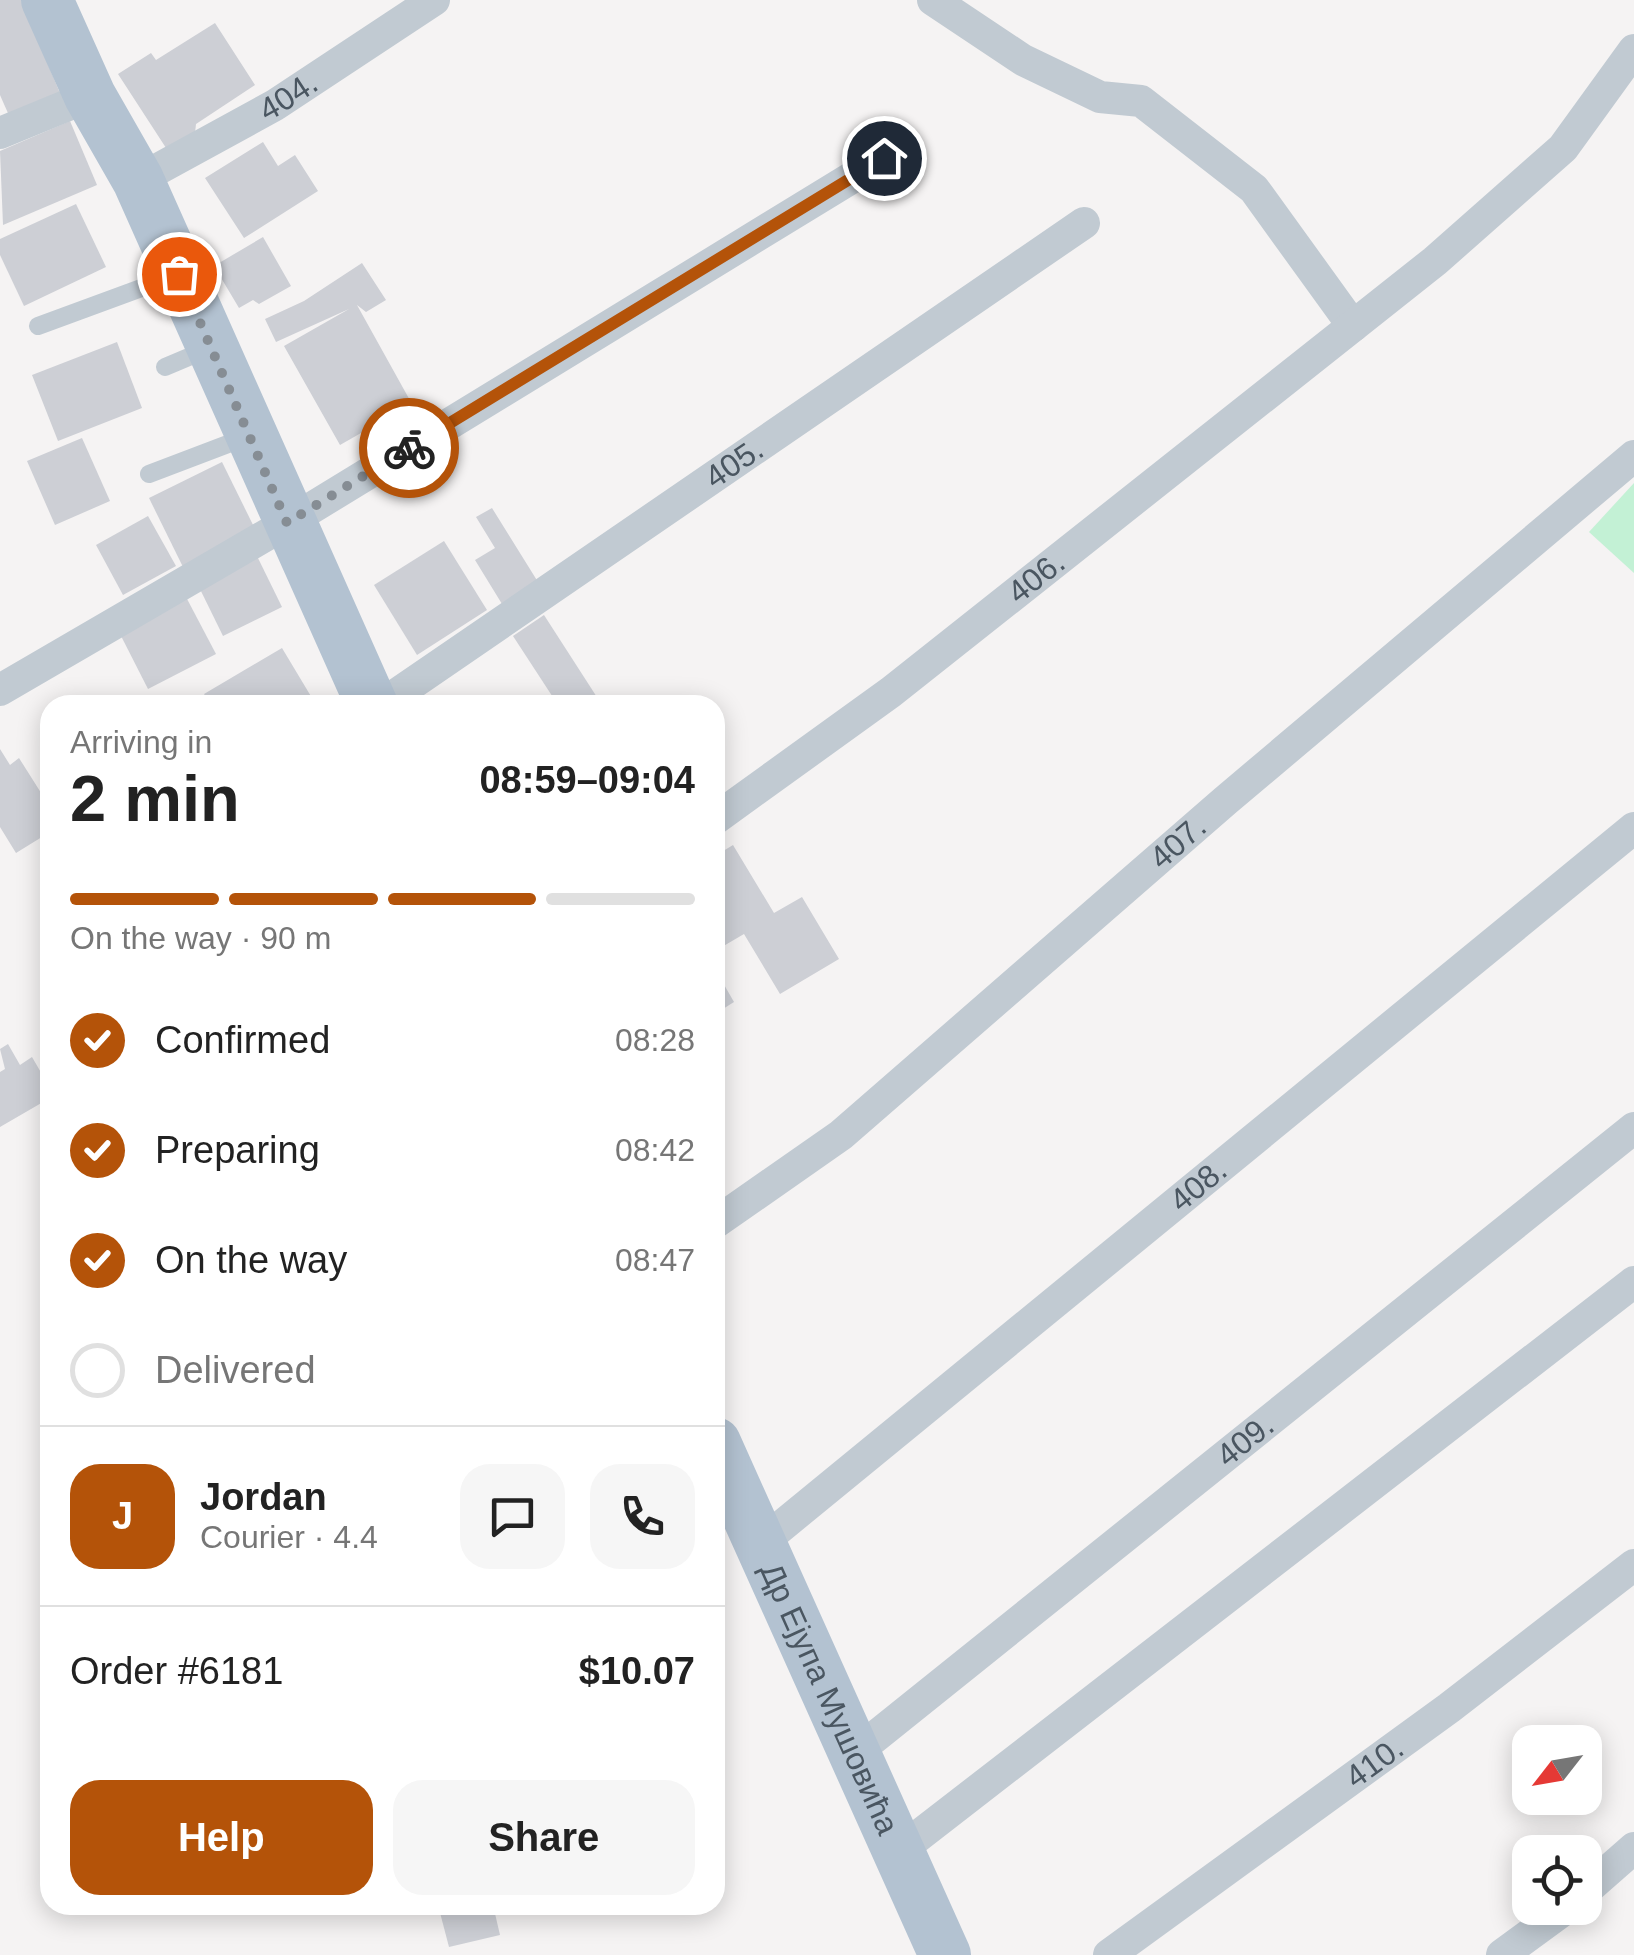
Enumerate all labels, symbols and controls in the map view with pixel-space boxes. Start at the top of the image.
street label: 404. [253,64,324,128]
pin [842,116,927,201]
icon: home [857,131,912,186]
pin [137,232,222,317]
icon: bag [152,247,207,302]
courier [359,398,459,498]
icon: bike [382,421,437,476]
street label: 405. [698,431,770,495]
street label: 406. [1000,544,1072,611]
text: Arriving in [70,724,212,760]
text: 08:59–09:04 [479,759,695,801]
text: 2 min [70,762,240,835]
street label: 407. [1142,808,1213,876]
text: On the way · 90 m [70,920,331,956]
icon: check [70,1013,125,1068]
text: Confirmed [155,1019,330,1061]
text: 08:28 [615,1022,695,1058]
icon: check [70,1123,125,1178]
text: Preparing [155,1129,320,1171]
text: 08:42 [615,1132,695,1168]
street label: 408. [1163,1151,1234,1219]
icon: check [70,1233,125,1288]
text: On the way [155,1239,347,1281]
text: 08:47 [615,1242,695,1278]
text: Delivered [155,1349,316,1391]
street label: 409. [1209,1407,1281,1474]
button: chat [460,1464,565,1569]
button: phone [590,1464,695,1569]
text: Jordan [200,1476,327,1518]
text: J [112,1495,133,1537]
text: Courier · 4.4 [200,1519,378,1555]
street label: Др Ејупа Мушовића [753,1557,906,1840]
text: Order #6181 [70,1650,283,1692]
text: $10.07 [579,1650,695,1692]
north arrow [1512,1725,1602,1815]
map controls [1512,1725,1602,1925]
street label: 410. [1339,1729,1410,1795]
button: Help [70,1780,373,1895]
button: Share [393,1780,695,1895]
button: locate [1512,1835,1602,1925]

